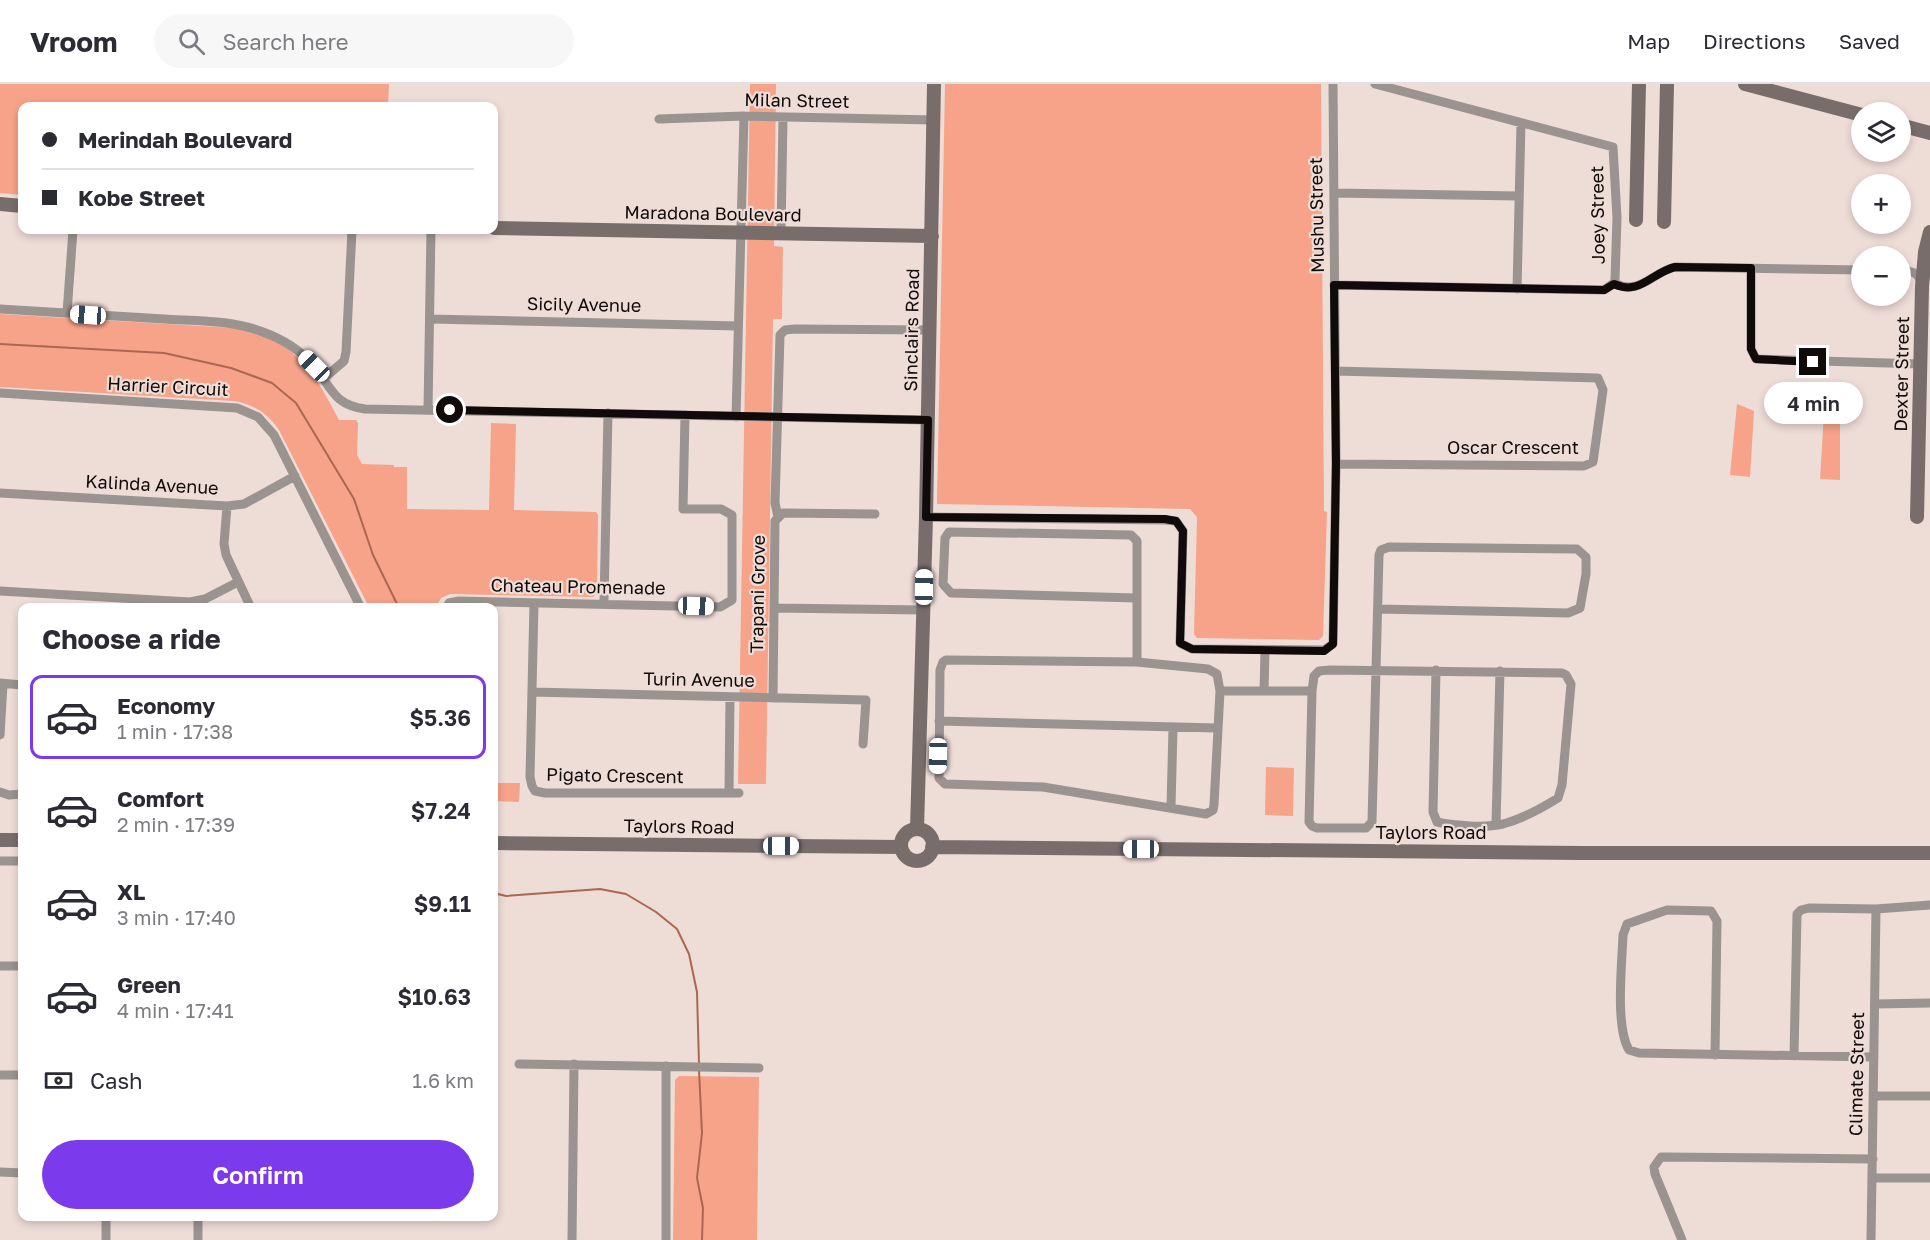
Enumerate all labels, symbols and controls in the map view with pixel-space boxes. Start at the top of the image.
search box [154,14,574,68]
text: Vroom [30,25,118,58]
icon: search [175,25,208,58]
text: Search here [223,28,349,55]
text: Map [1627,28,1670,54]
text: Directions [1703,28,1806,54]
text: Saved [1839,28,1900,54]
street label: Milan Street [744,88,850,112]
map controls [1851,102,1911,306]
button: layers [1851,102,1911,162]
text: Merindah Boulevard [78,126,292,153]
street label: Mushu Street [1304,157,1328,273]
street label: Joey Street [1585,165,1609,265]
button: + [1851,174,1911,234]
text: Kobe Street [78,184,205,211]
street label: Maradona Boulevard [624,200,802,226]
button: − [1851,246,1911,306]
street label: Sinclairs Road [899,268,923,392]
street label: Sicily Avenue [527,292,641,316]
car [69,305,107,325]
street label: Dexter Street [1889,316,1913,432]
car [295,347,333,385]
route end [1799,348,1826,375]
street label: Harrier Circuit [107,372,229,400]
callout: 4 min [1764,383,1862,425]
text: 4 min [1787,391,1840,415]
route start [436,396,463,423]
street label: Oscar Crescent [1447,436,1579,458]
street label: Kalinda Avenue [85,470,219,498]
street label: Trapani Grove [745,535,769,653]
car [915,569,933,605]
street label: Chateau Promenade [490,573,666,599]
car [678,596,714,616]
text: Choose a ride [42,623,221,655]
street label: Turin Avenue [643,667,755,691]
icon: car [45,690,99,744]
text: Economy [117,692,215,719]
text: $5.36 [409,704,471,731]
text: 1 min · 17:38 [117,719,233,743]
car [929,738,947,774]
street label: Pigato Crescent [546,763,684,787]
icon: car [45,783,99,837]
text: Comfort [117,785,204,812]
text: $7.24 [411,797,471,824]
text: 2 min · 17:39 [117,812,235,836]
street label: Taylors Road [623,814,735,838]
street label: Taylors Road [1376,821,1486,843]
car [763,837,799,855]
car [1123,840,1159,858]
icon: car [45,876,99,930]
text: XL [117,878,145,905]
text: $9.11 [414,890,471,917]
text: 3 min · 17:40 [117,905,236,929]
icon: car [45,969,99,1023]
text: Green [117,971,181,998]
text: $10.63 [398,983,471,1010]
text: 4 min · 17:41 [117,998,234,1022]
street label: Climate Street [1844,1012,1868,1136]
icon: cash [42,1064,75,1097]
text: Cash [90,1067,143,1094]
text: 1.6 km [412,1068,474,1092]
button: Confirm [42,1140,474,1209]

